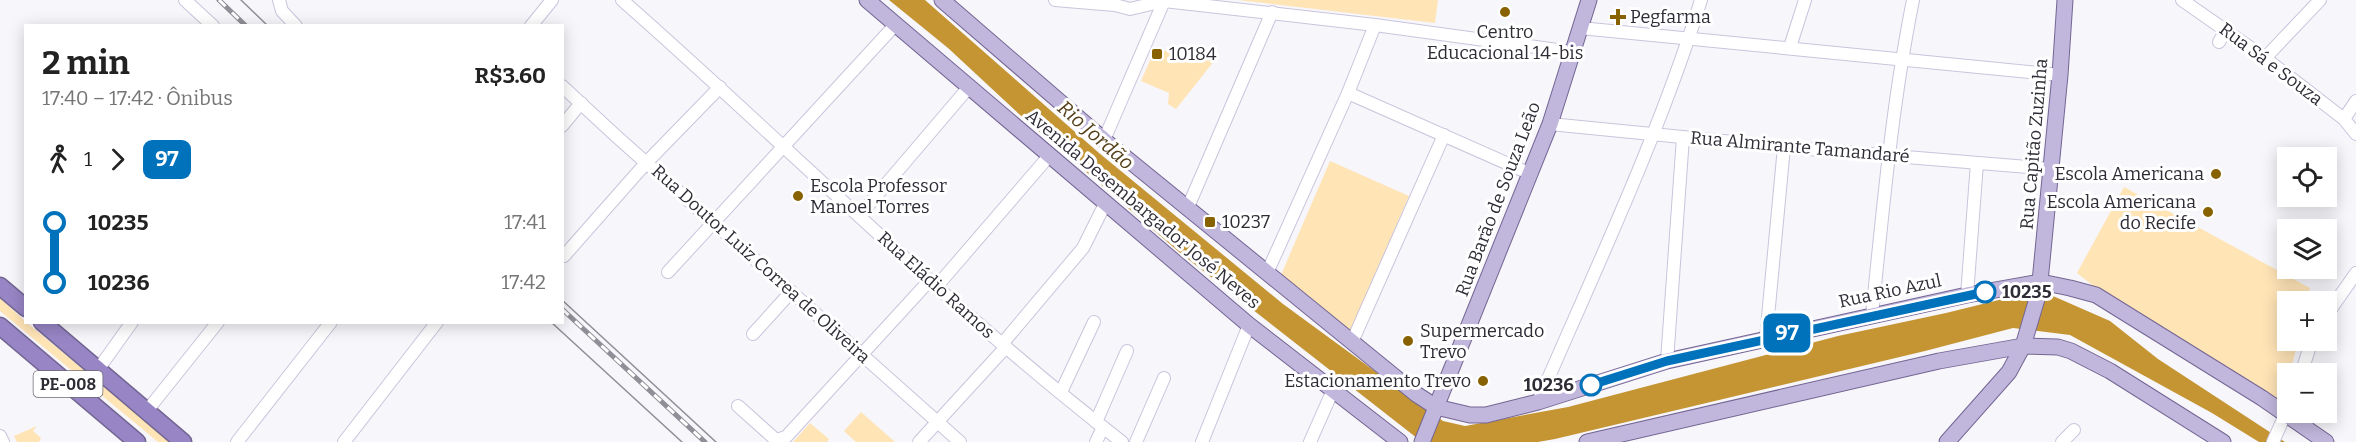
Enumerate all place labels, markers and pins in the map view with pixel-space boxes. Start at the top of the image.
marker: Centro Educacional 14-bis [1498,5,1512,19]
place label: Pegfarma [1630,6,1711,28]
marker: Pegfarma [1611,10,1625,24]
place label: Centro Educacional 14-bis [1427,21,1583,64]
place label: 10184 [1169,43,1217,65]
marker: 10184 [1150,47,1164,61]
place label: Escola Americana [2054,163,2204,185]
marker: Escola Americana [2209,167,2223,181]
place label: Escola Professor Manoel Torres [810,175,947,218]
marker: Escola Professor Manoel Torres [791,189,805,203]
place label: Escola Americana do Recife [2046,191,2196,234]
marker: Escola Americana do Recife [2201,205,2215,219]
place label: 10237 [1222,211,1270,233]
marker: 10237 [1203,215,1217,229]
marker: 10235 [1974,281,1996,303]
place label: 10235 [2002,281,2052,303]
place label: Supermercado Trevo [1420,320,1544,363]
marker: Supermercado Trevo [1401,334,1415,348]
place label: Estacionamento Trevo [1284,370,1471,392]
marker: Estacionamento Trevo [1476,374,1490,388]
place label: 10236 [1524,374,1574,396]
marker: 10236 [1580,374,1602,396]

